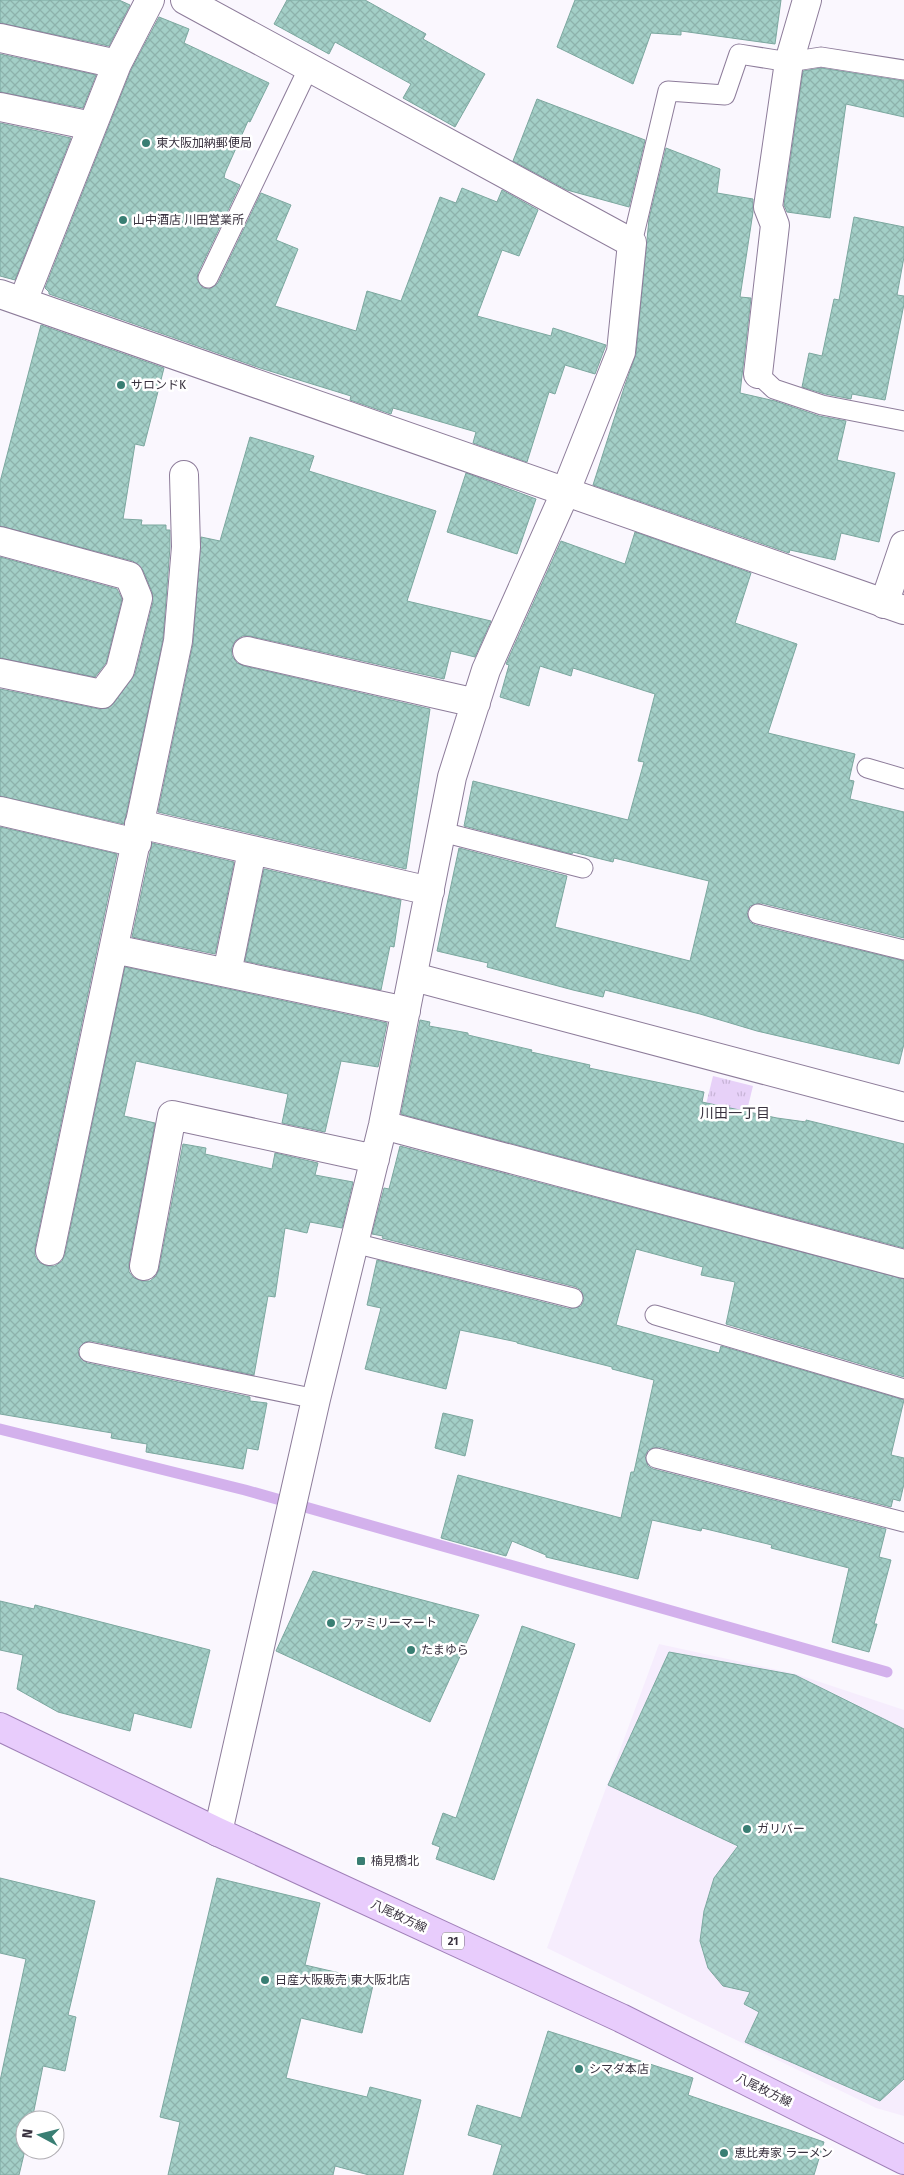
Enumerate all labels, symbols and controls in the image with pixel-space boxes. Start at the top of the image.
place label: 東大阪加納郵便局 [156,136,252,150]
marker: 東大阪加納郵便局 [140,137,152,149]
place label: 山中酒店 川田営業所 [133,213,244,227]
marker: 山中酒店 川田営業所 [117,214,129,226]
place label: サロンドK [131,378,187,392]
marker: サロンドK [115,379,127,391]
district label: 川田一丁目 [700,1105,770,1122]
place label: ファミリーマート [341,1616,437,1630]
marker: ファミリーマート [325,1617,337,1629]
place label: たまゆら [421,1643,469,1657]
marker: たまゆら [405,1644,417,1656]
place label: ガリバー [757,1822,805,1836]
marker: ガリバー [741,1823,753,1835]
place label: 楠見橋北 [371,1854,419,1868]
marker: 楠見橋北 [355,1855,367,1867]
street label: 八尾枚方線 [369,1897,429,1935]
road number: 21 [442,1932,464,1950]
place label: 日産大阪販売 東大阪北店 [275,1973,410,1987]
marker: 日産大阪販売 東大阪北店 [259,1974,271,1986]
place label: シマダ本店 [589,2062,649,2076]
marker: シマダ本店 [573,2063,585,2075]
street label: 八尾枚方線 [734,2071,794,2109]
north arrow [15,2110,65,2160]
text: N [19,2128,37,2139]
place label: 恵比寿家 ラーメン [734,2146,833,2160]
marker: 恵比寿家 ラーメン [718,2147,730,2159]

